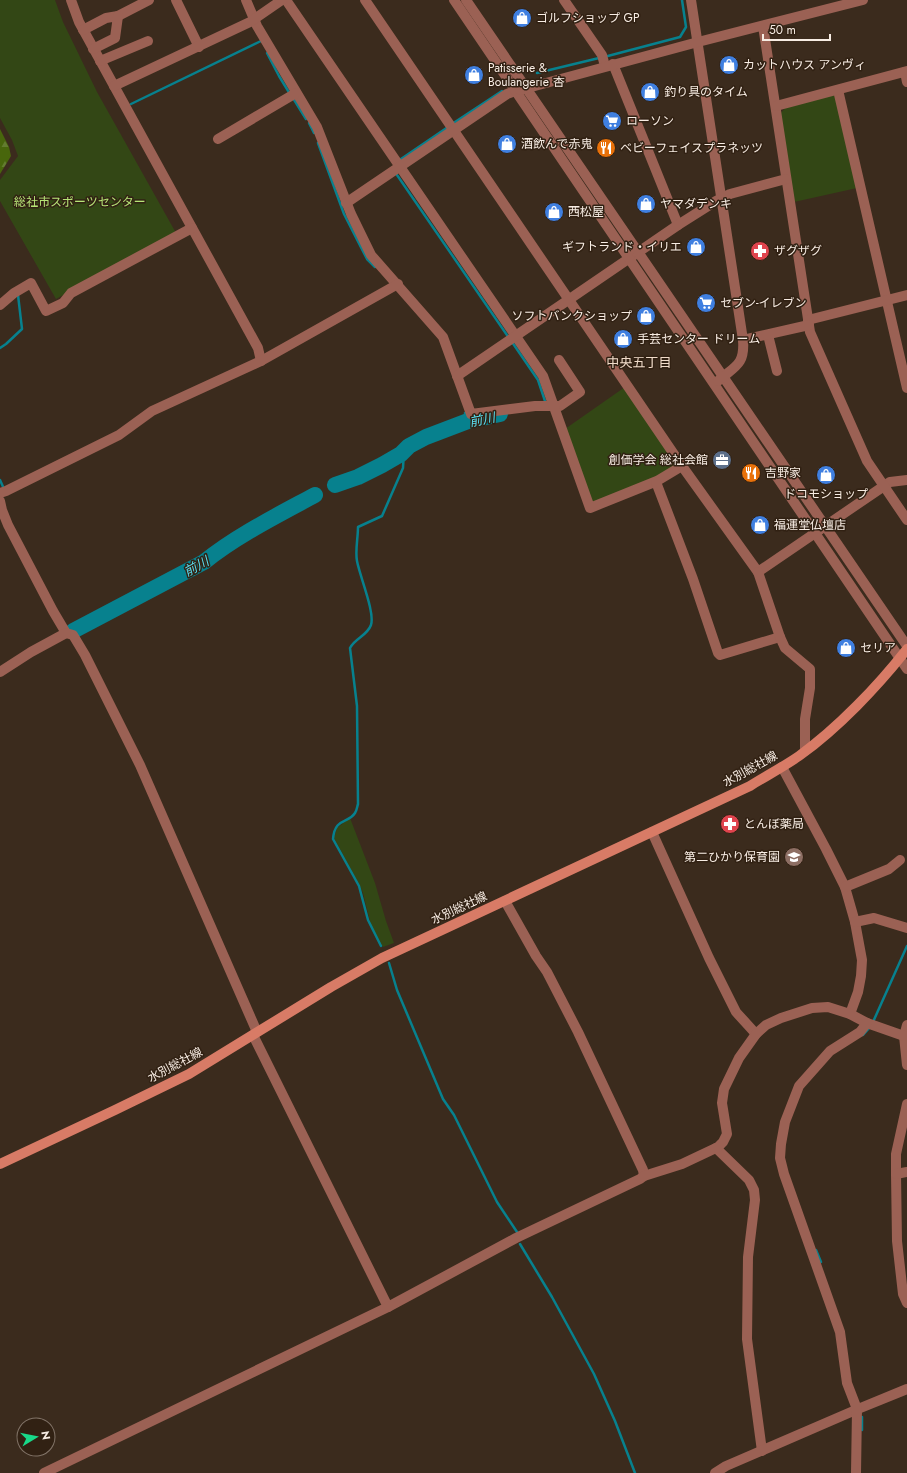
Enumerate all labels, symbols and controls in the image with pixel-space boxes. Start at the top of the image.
shop icon: ゴルフショップ GP [511,7,533,29]
place label: ゴルフショップ GP [536,9,640,27]
scale bar [763,16,830,42]
text: 50 m [769,21,796,39]
shop icon: カットハウス アンヴィ [718,54,740,76]
place label: カットハウス アンヴィ [743,56,866,74]
place label: Patisserie & Boulangerie 杏 [488,59,564,91]
shop icon: Patisserie & Boulangerie 杏 [463,64,485,86]
shop icon: 釣り具のタイム [639,81,661,103]
place label: 釣り具のタイム [664,83,748,101]
supermarket icon: ローソン [601,110,623,132]
place label: ローソン [626,112,674,130]
shop icon: 酒飲んで赤鬼 [496,133,518,155]
place label: 酒飲んで赤鬼 [521,135,592,153]
restaurant icon: ベビーフェイスプラネッツ [595,137,617,159]
place label: ベビーフェイスプラネッツ [620,139,763,157]
park label: 総社市スポーツセンター [14,193,146,211]
shop icon: ヤマダデンキ [635,193,657,215]
place label: ヤマダデンキ [660,195,732,213]
shop icon: 西松屋 [543,201,565,223]
place label: 西松屋 [568,203,604,221]
shop icon: ギフトランド・イリエ [685,236,707,258]
place label: ギフトランド・イリエ [562,238,682,256]
pharmacy icon: ザグザグ [749,240,771,262]
place label: ザグザグ [774,242,822,260]
supermarket icon: セブン-イレブン [695,292,717,314]
place label: セブン-イレブン [720,294,807,312]
shop icon: ソフトバンクショップ [635,305,657,327]
place label: ソフトバンクショップ [511,307,632,325]
shop icon: 手芸センター ドリーム [612,328,634,350]
place label: 手芸センター ドリーム [637,330,760,348]
district label: 中央五丁目 [606,353,672,372]
water label: 前川 [468,407,499,431]
office icon: 創価学会 総社会館 [711,449,733,471]
place label: 創価学会 総社会館 [608,451,708,469]
restaurant icon: 吉野家 [740,462,762,484]
place label: 吉野家 [765,464,801,482]
shop icon: ドコモショップ [815,464,837,486]
place label: ドコモショップ [784,485,868,503]
shop icon: 福運堂仏壇店 [749,514,771,536]
place label: 福運堂仏壇店 [774,516,846,534]
water label: 前川 [180,551,214,581]
shop icon: セリア [835,637,857,659]
place label: セリア [860,639,896,657]
street label: 水別総社線 [719,747,781,791]
pharmacy icon: とんぼ薬局 [719,813,741,835]
place label: とんぼ薬局 [744,815,804,833]
school or university icon: 第二ひかり保育園 [783,846,805,868]
place label: 第二ひかり保育園 [684,848,780,866]
street label: 水別総社線 [428,887,490,929]
street label: 水別総社線 [144,1043,206,1087]
north arrow [16,1417,56,1457]
text: N [37,1430,54,1441]

